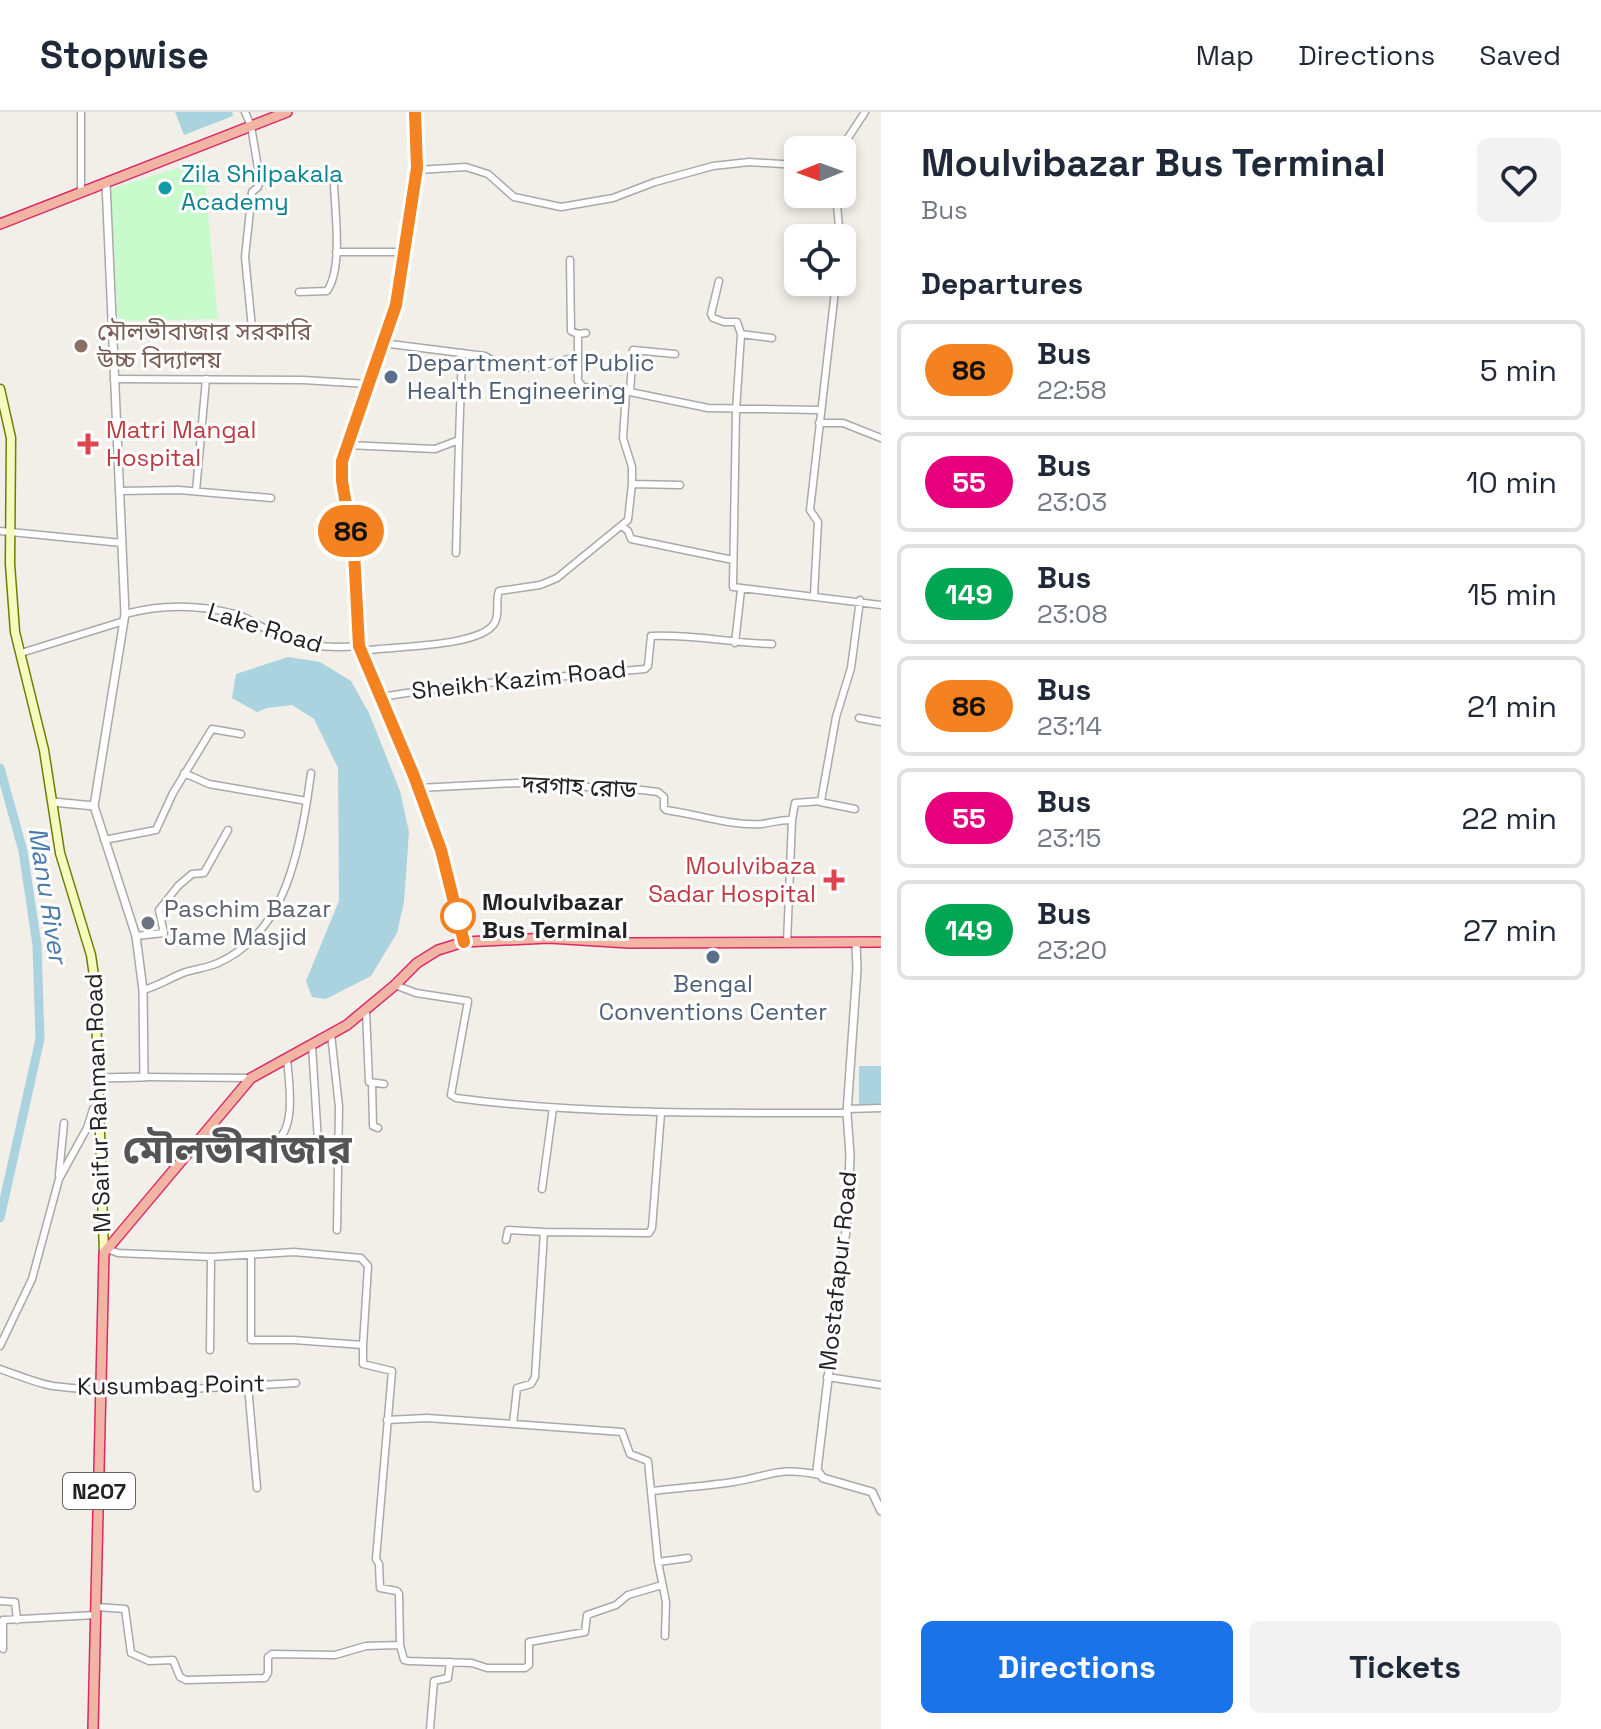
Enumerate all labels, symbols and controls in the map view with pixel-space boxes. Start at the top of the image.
text: Stopwise [40,31,209,79]
text: Map [1196,37,1254,73]
text: Directions [1298,37,1435,73]
text: Saved [1479,37,1561,73]
north arrow [784,136,856,208]
map controls [784,136,856,296]
button: heart [1477,138,1561,222]
text: Moulvibazar Bus Terminal [921,139,1386,187]
place label: Zila Shilpakala Academy [181,158,343,217]
marker: Zila Shilpakala Academy [156,179,174,197]
text: Bus [921,193,968,227]
button: locate [784,224,856,296]
text: Departures [921,264,1083,303]
place label: মৌলভীবাজার সরকারি উচ্চ বিদ্যালয় [96,316,312,375]
text: Bus [1037,334,1091,373]
marker: মৌলভীবাজার সরকারি উচ্চ বিদ্যালয় [72,337,90,355]
place label: Department of Public Health Engineering [407,347,655,406]
text: 5 min [1480,351,1557,390]
text: 86 [952,352,986,388]
marker: Department of Public Health Engineering [382,368,400,386]
text: 22:58 [1037,373,1107,407]
place label: Matri Mangal Hospital [106,414,256,473]
marker: Matri Mangal Hospital [77,433,99,455]
text: Bus [1037,446,1091,485]
text: 10 min [1466,463,1557,502]
text: 55 [952,464,986,500]
text: 23:03 [1037,485,1107,519]
line badge: 86 [315,505,387,557]
text: 86 [334,513,368,549]
text: Bus [1037,558,1091,597]
text: 15 min [1467,575,1557,614]
text: 149 [945,576,993,612]
street label: Lake Road [204,595,326,660]
text: 23:08 [1037,597,1108,631]
street label: Sheikh Kazim Road [410,653,628,706]
text: Bus [1037,670,1091,709]
text: 21 min [1467,687,1557,726]
text: 86 [952,688,986,724]
text: 23:14 [1037,709,1102,743]
street label: দরগাহ রোড [520,768,638,805]
text: Bus [1037,782,1091,821]
text: 22 min [1462,799,1557,838]
text: 55 [952,800,986,836]
text: 23:15 [1037,821,1101,855]
water label: Manu River [20,825,76,969]
place label: Moulvibaza Sadar Hospital [648,850,816,909]
marker: Moulvibaza Sadar Hospital [823,869,845,891]
place label: Moulvibazar Bus Terminal [482,886,628,945]
place label: Paschim Bazar Jame Masjid [164,893,331,952]
text: Bus [1037,894,1091,933]
marker: Moulvibazar Bus Terminal [441,899,475,933]
text: 27 min [1463,911,1557,950]
text: 149 [945,912,993,948]
marker: Paschim Bazar Jame Masjid [139,914,157,932]
text: 23:20 [1037,933,1107,967]
marker: Bengal Conventions Center [704,948,722,966]
place label: Bengal Conventions Center [599,968,827,1027]
street label: M Saifur Rahman Road [77,973,118,1233]
district label: মৌলভীবাজার [123,1124,352,1175]
street label: Mostafapur Road [812,1170,863,1372]
street label: Kusumbag Point [77,1367,265,1402]
road number: N207 [63,1473,135,1509]
button: Directions [921,1621,1233,1713]
button: Tickets [1249,1621,1561,1713]

